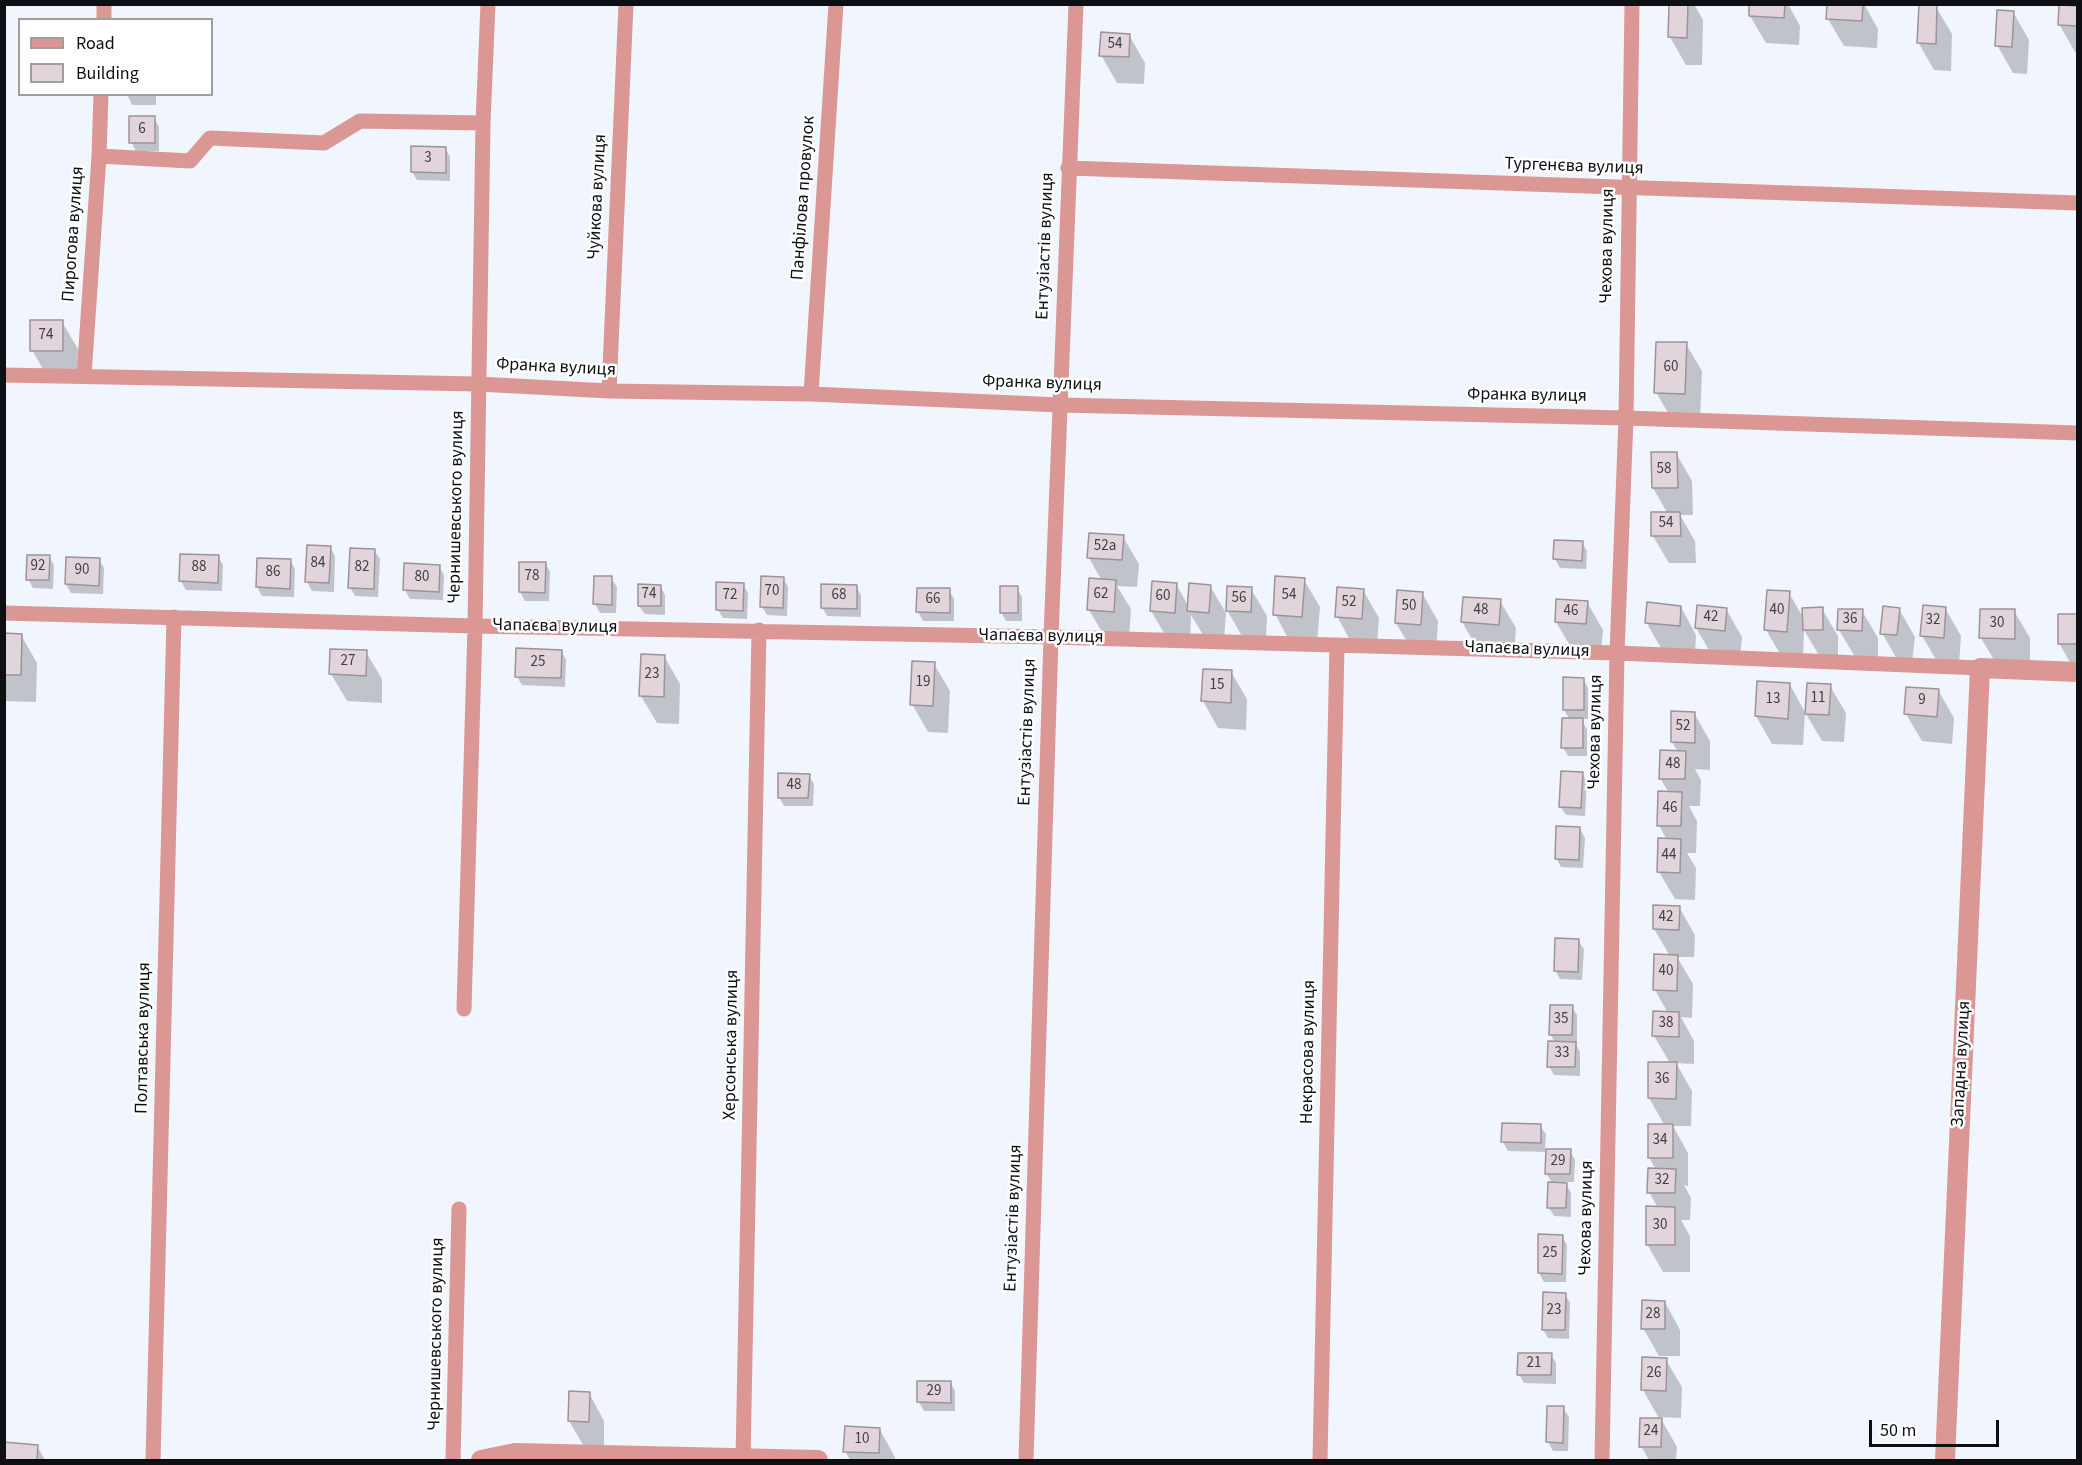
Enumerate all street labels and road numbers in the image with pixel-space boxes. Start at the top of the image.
street label: Панфілова провулок [787,115,821,281]
street label: Чуйкова вулиця [584,134,612,260]
street label: Тургенєва вулиця [1504,154,1644,180]
street label: Пирогова вулиця [58,165,90,303]
street label: Ентузіастів вулиця [1033,172,1059,320]
street label: Чехова вулиця [1596,188,1620,304]
street label: Франка вулиця [496,354,616,382]
street label: Франка вулиця [982,371,1102,397]
street label: Франка вулиця [1467,384,1587,408]
street label: Чернишевського вулиця [445,410,469,604]
street label: Чапаєва вулиця [492,615,618,639]
street label: Чапаєва вулиця [978,625,1104,649]
street label: Чапаєва вулиця [1464,637,1590,663]
street label: Ентузіастів вулиця [1015,658,1041,806]
street label: Чехова вулиця [1584,674,1608,790]
street label: Полтавська вулиця [132,962,156,1114]
street label: Херсонська вулиця [720,970,744,1120]
street label: Некрасова вулиця [1297,980,1321,1124]
street label: Западна вулиця [1948,1000,1976,1128]
street label: Ентузіастів вулиця [1001,1144,1027,1292]
street label: Чехова вулиця [1575,1160,1599,1276]
street label: Чернишевського вулиця [425,1237,449,1431]

